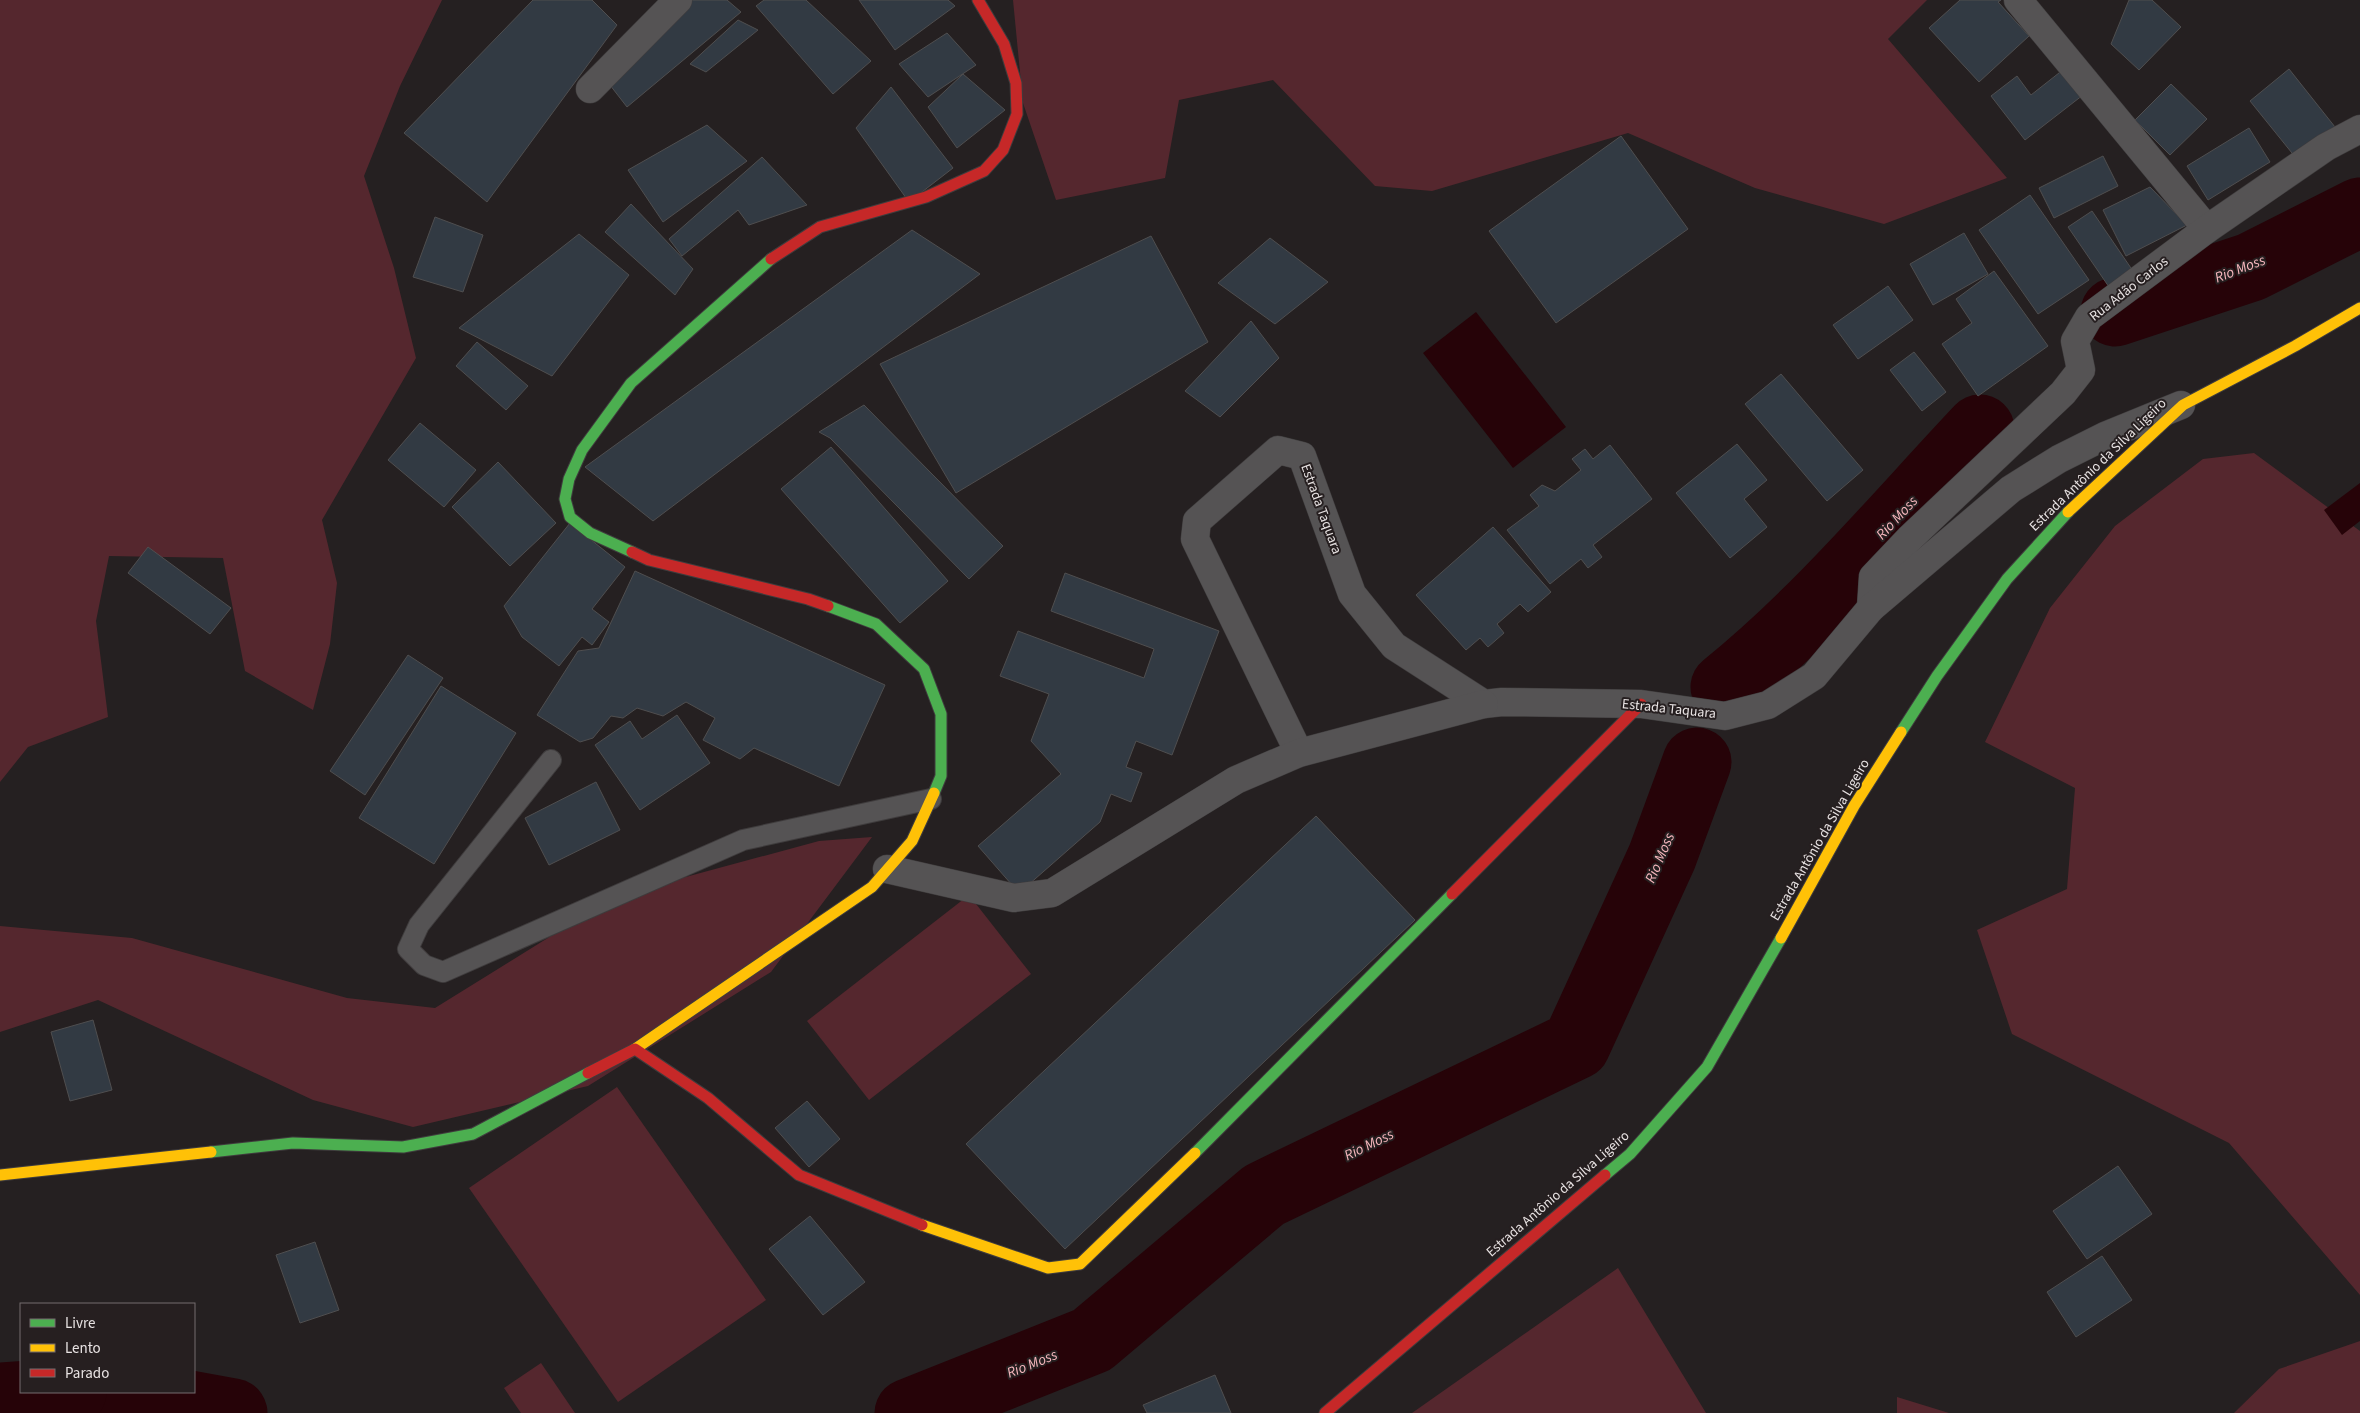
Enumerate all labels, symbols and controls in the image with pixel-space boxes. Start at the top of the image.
water label: Rio Moss [2212,250,2268,288]
street label: Rua Adão Carlos [2085,252,2173,326]
street label: Estrada Antônio da Silva Ligeiro [2025,394,2171,536]
street label: Estrada Taquara [1295,461,1347,557]
water label: Rio Moss [1871,491,1923,545]
street label: Estrada Taquara [1621,694,1717,724]
street label: Estrada Antônio da Silva Ligeiro [1765,755,1875,925]
water label: Rio Moss [1640,830,1680,886]
water label: Rio Moss [1341,1124,1397,1166]
street label: Estrada Antônio da Silva Ligeiro [1482,1126,1634,1262]
legend [20,1303,195,1393]
text: Livre [65,1313,95,1334]
text: Lento [65,1338,101,1359]
water label: Rio Moss [1004,1344,1060,1384]
text: Parado [65,1363,109,1384]

